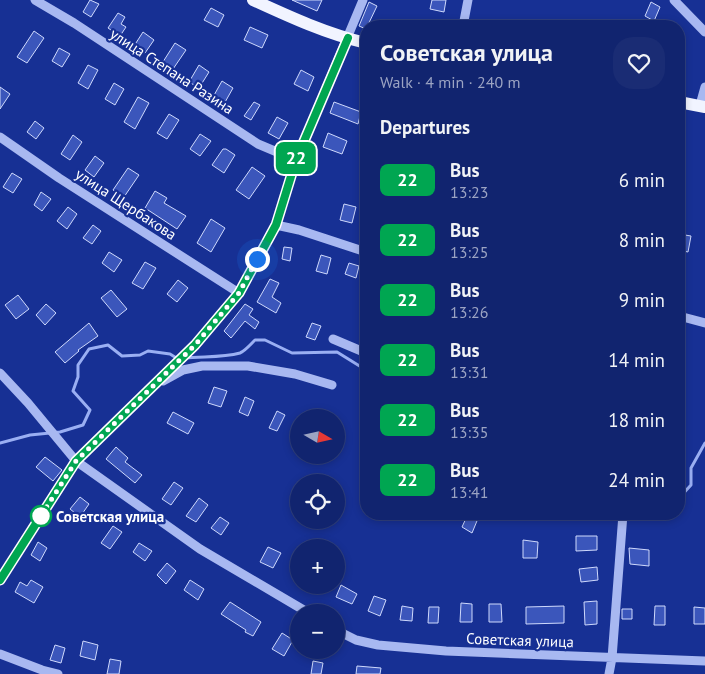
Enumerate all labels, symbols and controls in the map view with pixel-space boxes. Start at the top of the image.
street label: улица Степана Разина [107,24,237,118]
text: Советская улица [380,37,553,68]
button: heart [613,37,665,89]
text: Walk · 4 min · 240 m [380,72,520,92]
text: Departures [380,115,470,139]
line badge: 22 [274,142,318,174]
text: 22 [286,146,306,169]
text: Bus [450,158,479,182]
street label: улица Щербакова [72,164,180,244]
text: 22 [397,168,418,191]
text: 6 min [619,168,665,192]
text: 13:23 [450,182,488,202]
text: Bus [450,218,479,242]
text: 22 [397,228,418,251]
text: 8 min [619,228,665,252]
text: 13:25 [450,242,488,262]
your location [245,247,270,272]
text: Bus [450,278,479,302]
text: 22 [397,288,418,311]
text: 9 min [619,288,665,312]
text: 13:26 [450,302,488,322]
text: Bus [450,338,479,362]
text: 22 [397,348,418,371]
text: 14 min [608,348,665,372]
text: 13:31 [450,362,488,382]
text: Bus [450,398,479,422]
text: 22 [397,408,418,431]
text: 18 min [608,408,665,432]
north arrow [290,409,345,464]
map controls [290,409,345,659]
text: 13:35 [450,422,488,442]
text: Bus [450,458,479,482]
text: 22 [397,468,418,491]
text: 24 min [608,468,665,492]
button: locate [290,474,345,529]
text: 13:41 [450,482,488,502]
marker: Советская улица [30,505,52,527]
place label: Советская улица [56,507,164,526]
button: + [290,539,345,594]
button: − [290,604,345,659]
street label: Советская улица [466,629,574,651]

